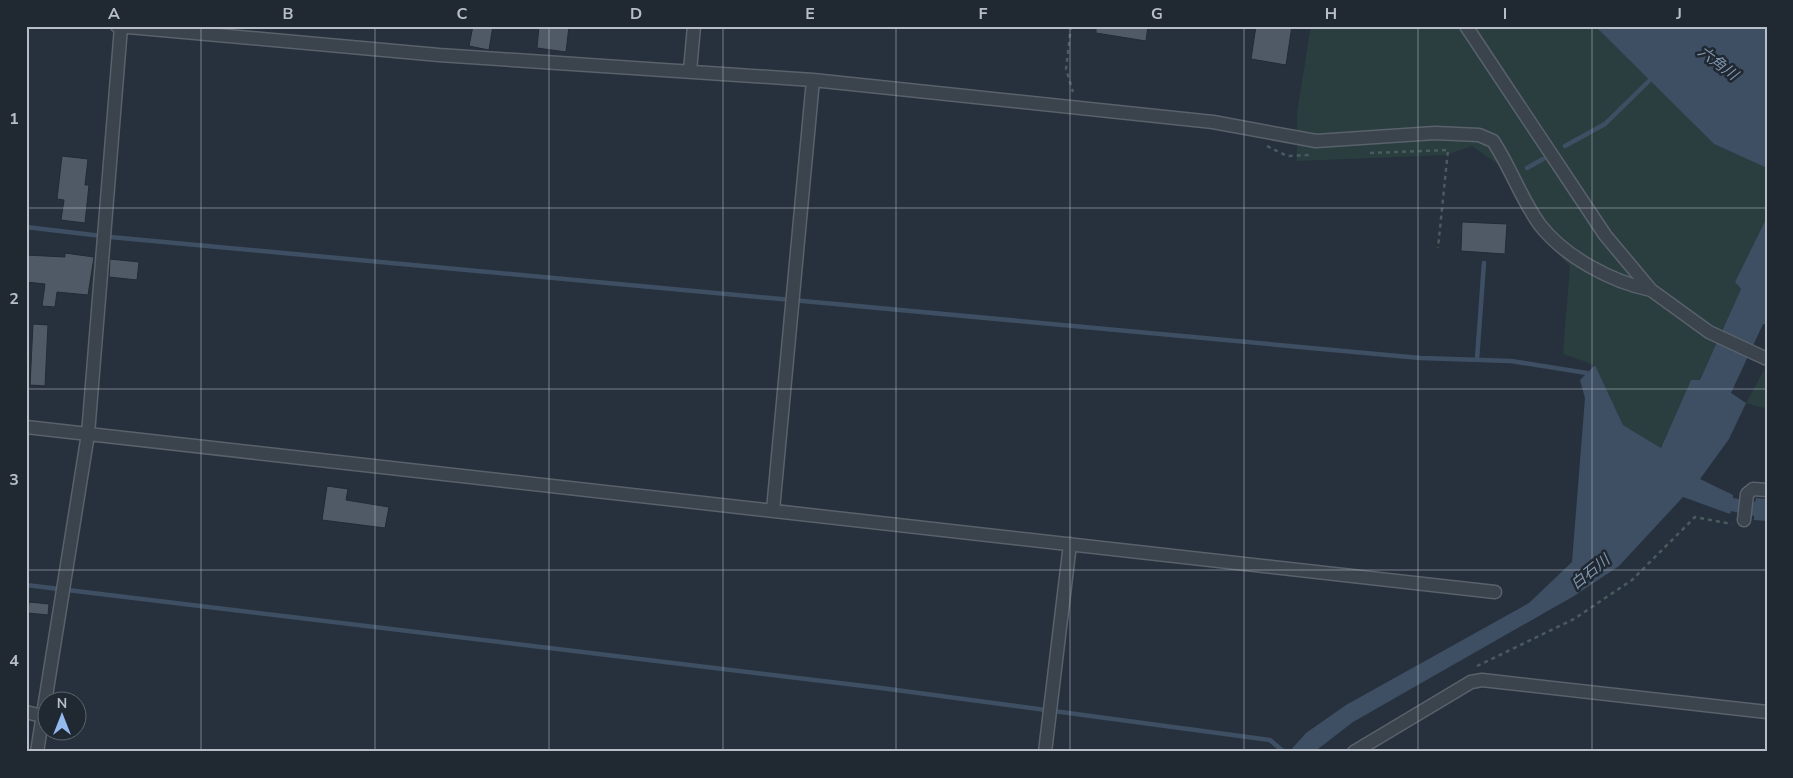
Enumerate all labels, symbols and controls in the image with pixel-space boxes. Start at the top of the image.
text: A [108,3,120,25]
text: B [282,3,294,25]
text: C [457,3,468,25]
text: D [630,3,642,25]
text: E [805,3,815,25]
text: F [979,3,988,25]
text: G [1151,3,1163,25]
text: H [1325,3,1337,25]
text: I [1503,3,1507,25]
text: J [1675,3,1682,25]
water label: 六角川 [1694,41,1744,86]
text: 1 [9,108,19,130]
text: 2 [9,288,19,310]
text: 3 [9,469,19,491]
water label: 白石川 [1566,549,1615,594]
text: 4 [9,650,19,672]
north arrow [38,690,88,740]
text: N [57,694,67,713]

